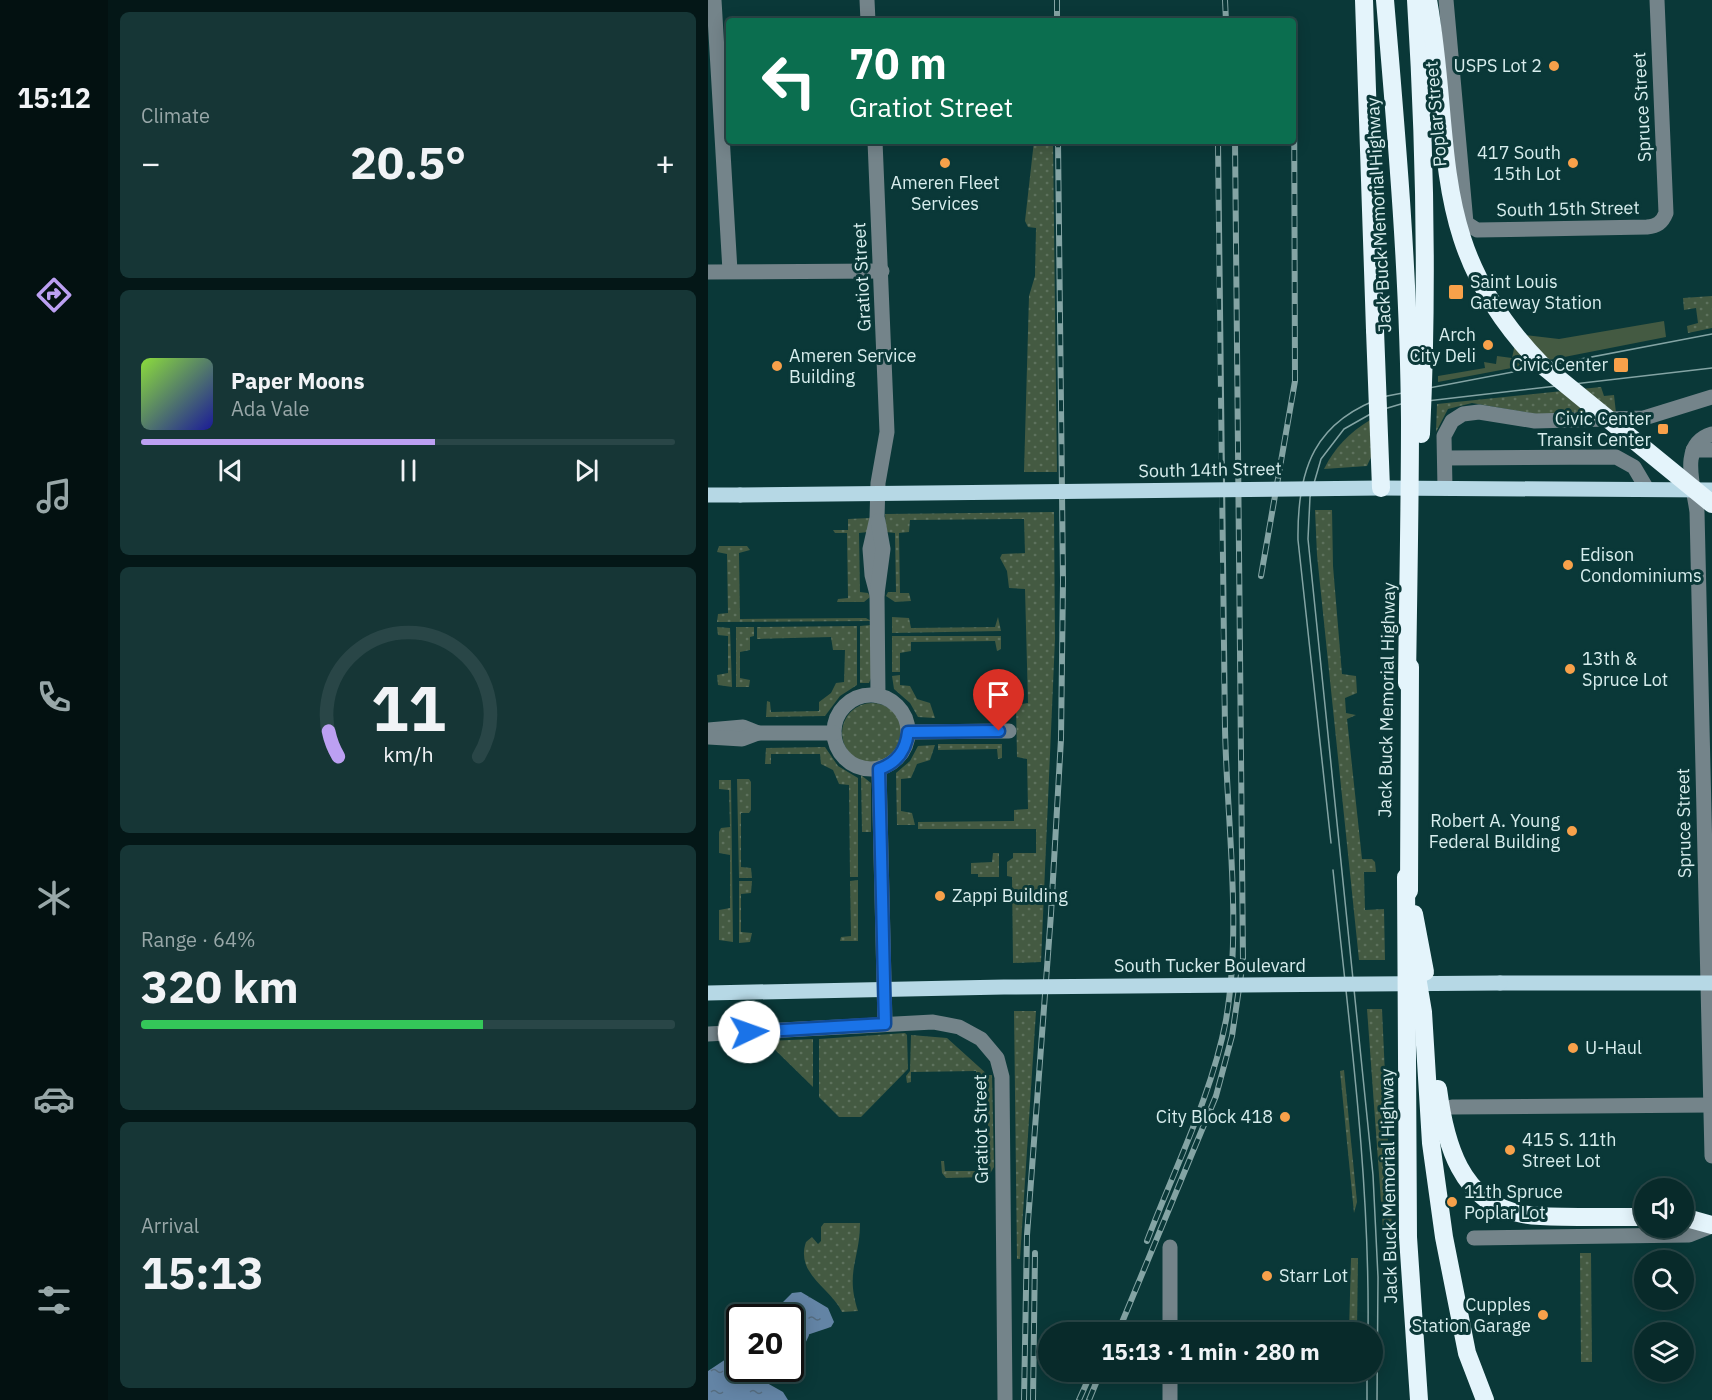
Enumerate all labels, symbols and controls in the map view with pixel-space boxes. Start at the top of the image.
text: 70 m [849,36,947,91]
icon: left [750,42,828,120]
street label: Spruce Street [1627,51,1656,163]
place label: USPS Lot 2 [1453,54,1542,77]
marker: USPS Lot 2 [1547,59,1561,73]
street label: Poplar Street [1419,60,1452,168]
text: 15:12 [17,80,91,115]
text: Gratiot Street [849,89,1013,124]
street label: Jack Buck Memorial Highway [1361,97,1396,333]
text: Climate [141,102,210,129]
text: 20.5° [350,133,466,191]
text: − [141,141,161,184]
text: + [655,141,675,184]
place label: 417 South 15th Lot [1477,141,1561,185]
marker: Ameren Fleet Services [938,156,952,170]
marker: 417 South 15th Lot [1566,156,1580,170]
place label: Ameren Fleet Services [890,171,1000,215]
street label: South 15th Street [1496,196,1640,221]
street label: Gratiot Street [847,222,876,332]
place label: Saint Louis Gateway Station [1470,270,1602,314]
icon: directions [33,274,75,316]
marker: Saint Louis Gateway Station [1447,283,1465,301]
place label: Arch City Deli [1409,323,1476,367]
marker: Arch City Deli [1481,338,1495,352]
place label: Ameren Service Building [789,344,916,388]
place label: Civic Center [1512,353,1608,376]
marker: Civic Center [1612,356,1630,374]
marker: Ameren Service Building [770,359,784,373]
text: Paper Moons [231,366,364,395]
text: Ada Vale [231,395,310,422]
place label: Civic Center Transit Center [1537,407,1651,451]
marker: Civic Center Transit Center [1656,422,1670,436]
icon: previous [214,454,247,487]
icon: pause [392,454,425,487]
icon: next [570,454,603,487]
street label: South 14th Street [1138,457,1282,482]
icon: music [33,475,75,517]
place label: Edison Condominiums [1580,543,1702,587]
marker: Edison Condominiums [1561,558,1575,572]
street label: Jack Buck Memorial Highway [1373,582,1400,818]
place label: 13th & Spruce Lot [1582,647,1668,691]
marker: 13th & Spruce Lot [1563,662,1577,676]
text: 11 [371,667,445,748]
pin [973,669,1024,731]
icon: phone [33,676,75,718]
icon: arrive [982,678,1015,711]
text: km/h [383,740,433,768]
street label: Spruce Street [1671,768,1696,878]
place label: Robert A. Young Federal Building [1429,809,1560,853]
marker: Robert A. Young Federal Building [1565,824,1579,838]
icon: climate [33,877,75,919]
place label: Zappi Building [952,884,1068,907]
marker: Zappi Building [933,889,947,903]
text: Range · 64% [141,926,256,953]
street label: South Tucker Boulevard [1114,954,1306,977]
text: 320 km [141,957,299,1015]
position arrow [717,1000,781,1064]
place label: U-Haul [1585,1036,1642,1059]
marker: U-Haul [1566,1041,1580,1055]
street label: Jack Buck Memorial Highway [1375,1068,1402,1304]
street label: Gratiot Street [968,1074,993,1184]
icon: car [33,1078,75,1120]
place label: City Block 418 [1156,1105,1273,1128]
marker: City Block 418 [1278,1110,1292,1124]
place label: 415 S. 11th Street Lot [1522,1128,1616,1172]
marker: 415 S. 11th Street Lot [1503,1143,1517,1157]
map controls [1634,1178,1694,1382]
button: sound [1634,1178,1694,1238]
place label: 11th Spruce Poplar Lot [1464,1180,1563,1224]
marker: 11th Spruce Poplar Lot [1445,1195,1459,1209]
text: Arrival [141,1212,199,1239]
text: 15:13 [141,1243,264,1301]
button: search [1634,1250,1694,1310]
place label: Starr Lot [1279,1264,1348,1287]
marker: Starr Lot [1260,1269,1274,1283]
icon: filters [33,1279,75,1321]
place label: Cupples Station Garage [1412,1293,1531,1337]
speed limit sign: 20 [726,1304,804,1382]
marker: Cupples Station Garage [1536,1308,1550,1322]
button: layers [1634,1322,1694,1382]
text: 15:13 · 1 min · 280 m [1101,1337,1320,1366]

